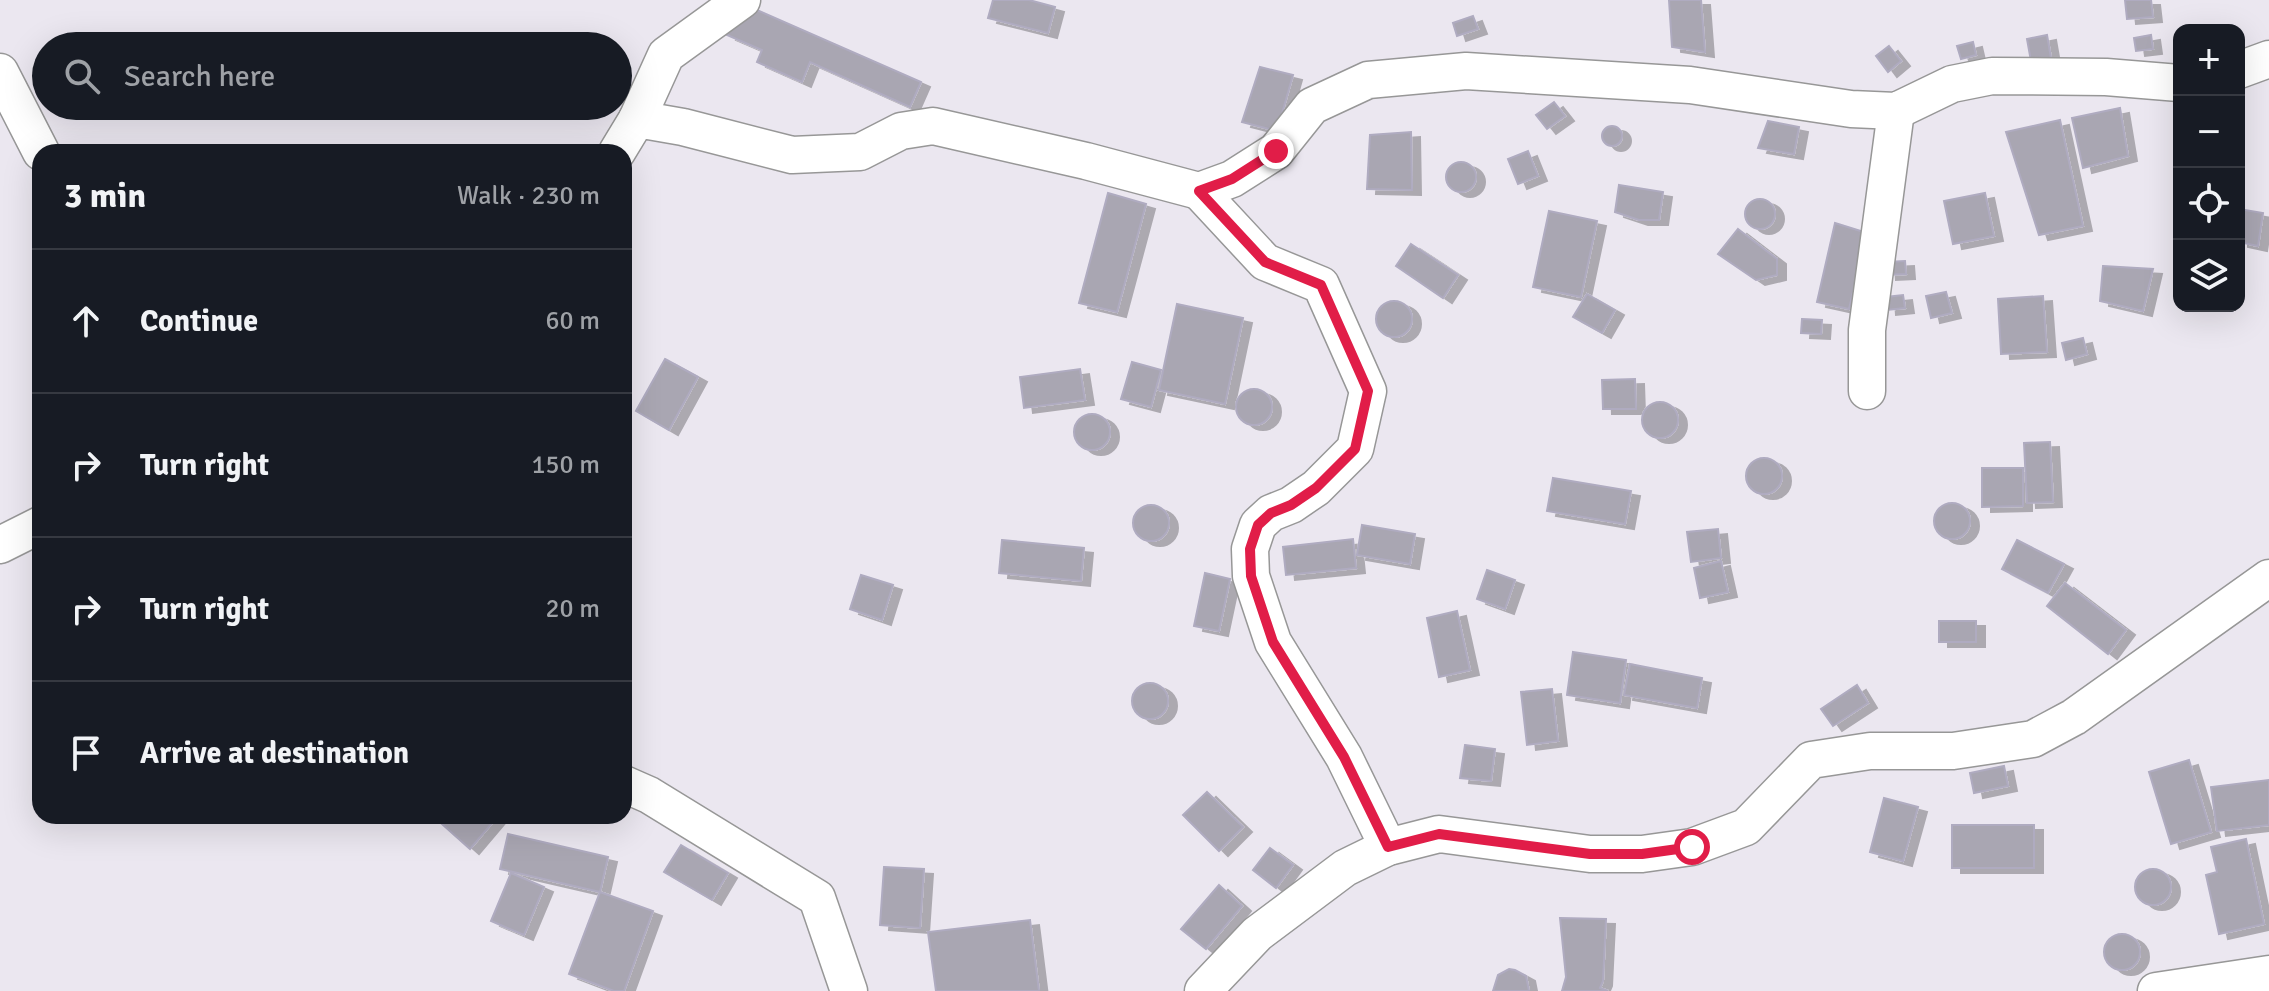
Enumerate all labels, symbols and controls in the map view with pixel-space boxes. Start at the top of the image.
map controls [2173,24,2245,312]
button: + [2173,24,2245,96]
search box [32,32,632,120]
icon: search [60,54,104,98]
text: Search here [124,58,275,95]
button: − [2173,96,2245,168]
route end [1258,133,1294,169]
button: locate [2173,168,2245,240]
text: 3 min [64,175,146,217]
text: Walk · 230 m [457,180,600,212]
button: layers [2173,240,2245,312]
icon: ahead [64,299,108,343]
text: Continue [140,303,258,340]
text: 60 m [545,305,600,337]
icon: right [64,443,108,487]
text: Turn right [140,447,269,484]
text: 150 m [531,449,600,481]
icon: right [64,587,108,631]
text: Turn right [140,591,269,628]
text: 20 m [545,593,600,625]
icon: arrive [64,731,108,775]
text: Arrive at destination [140,735,409,772]
route start [1674,829,1710,865]

